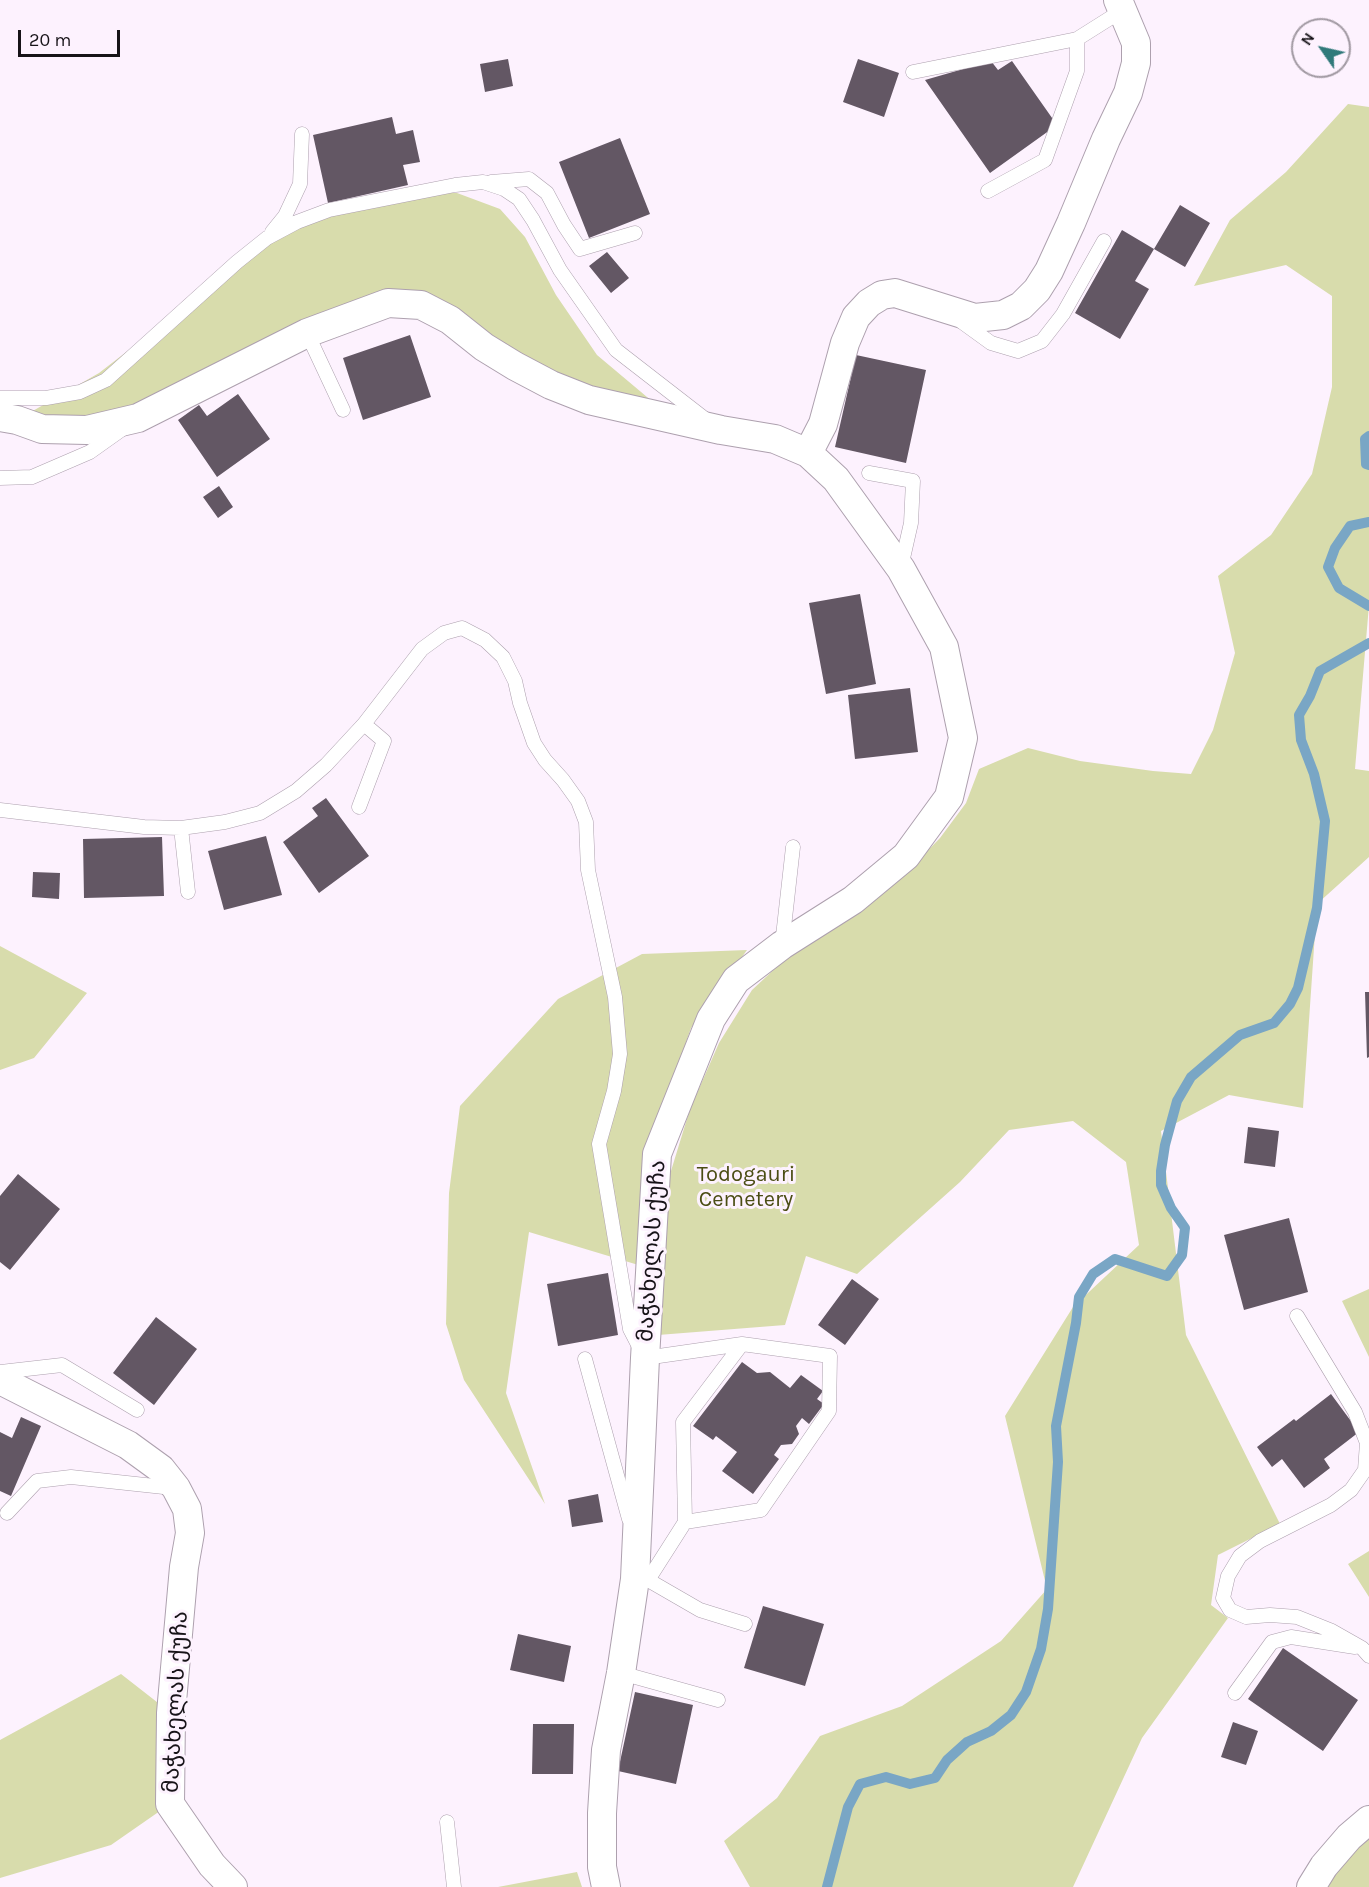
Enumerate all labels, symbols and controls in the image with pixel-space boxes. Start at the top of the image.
scale bar [21,18,123,56]
north arrow [1291,18,1351,78]
text: 20 m [29,29,71,51]
text: N [1296,29,1318,49]
street label: მაჭახელას ქუჩა [632,1159,672,1343]
park label: Todogauri Cemetery [697,1162,795,1214]
street label: მაჭახელას ქუჩა [158,1610,194,1794]

